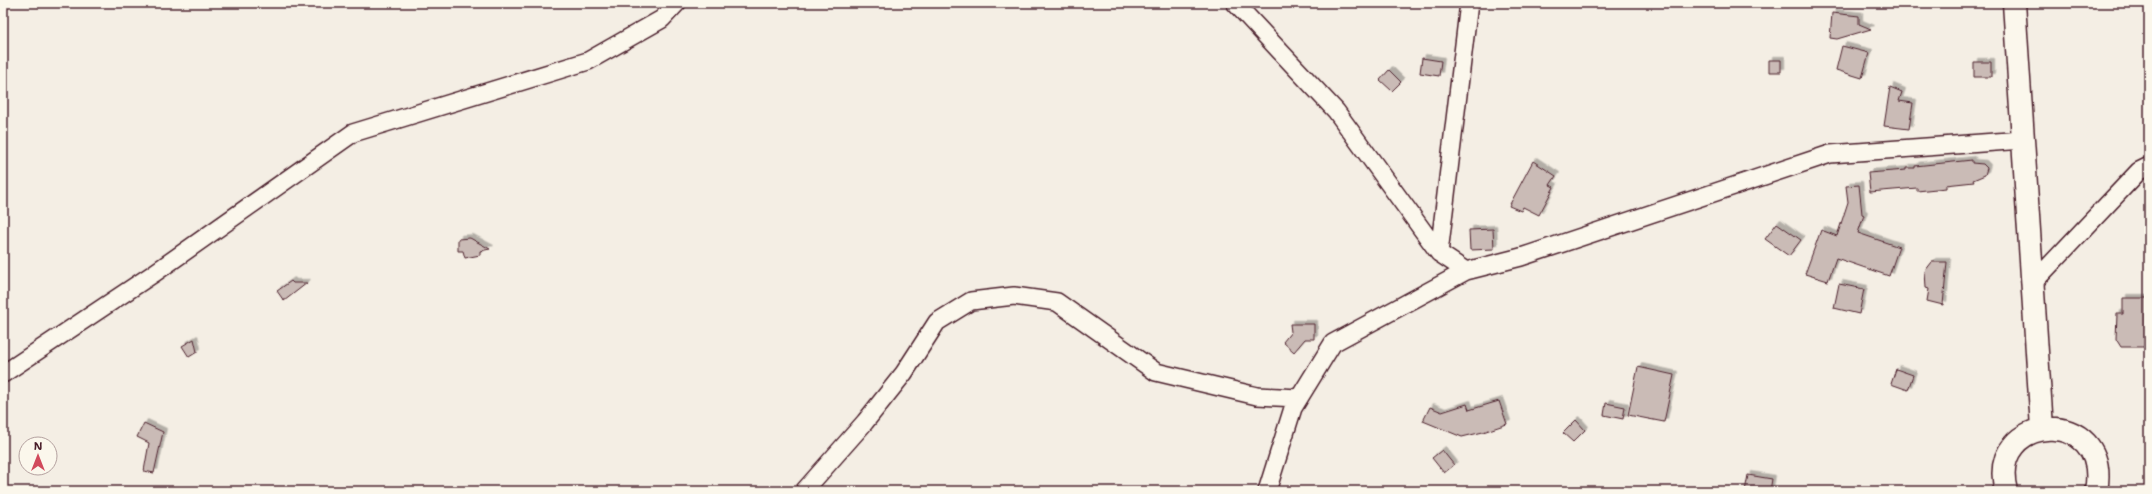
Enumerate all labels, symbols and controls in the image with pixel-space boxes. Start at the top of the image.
north arrow [18,436,58,476]
text: N [34,439,43,454]

